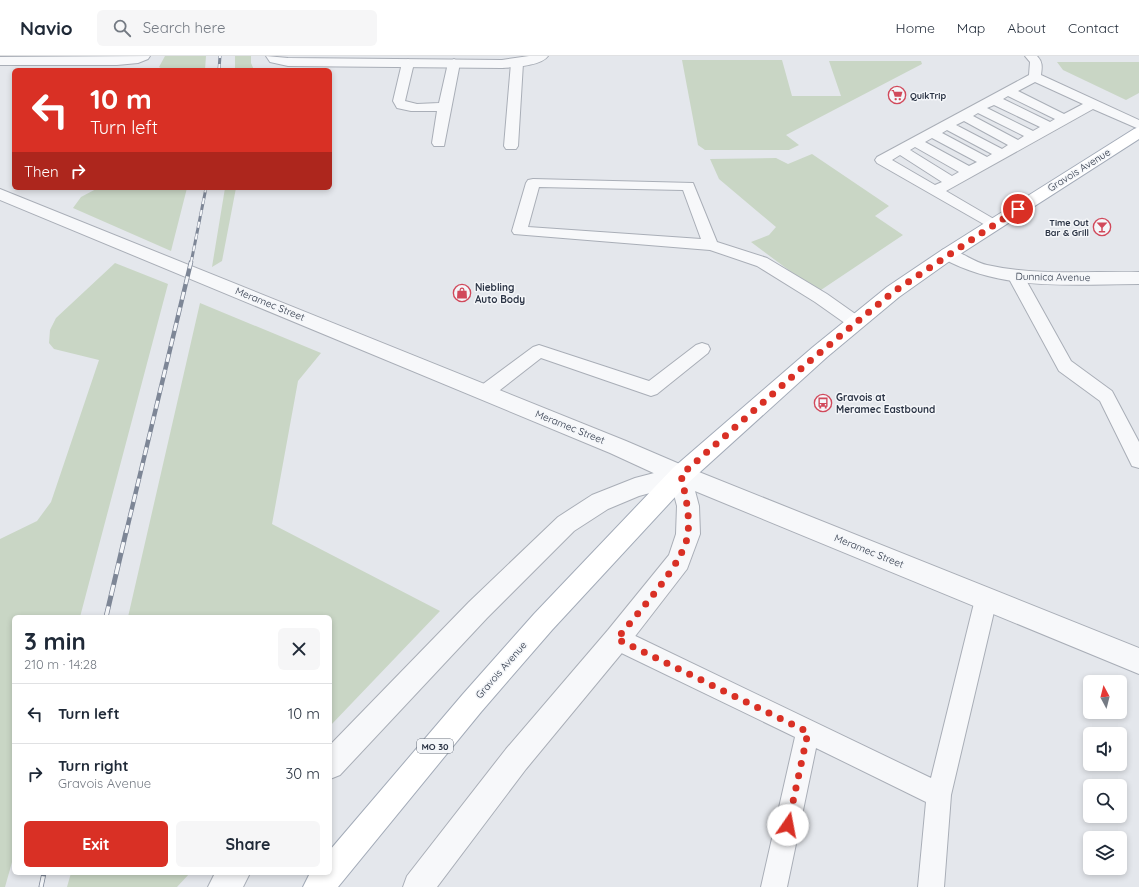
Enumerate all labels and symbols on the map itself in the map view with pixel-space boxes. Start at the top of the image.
supermarket icon: QuikTrip [887,85,907,105]
place label: QuikTrip [910,90,946,101]
street label: Gravois Avenue [1045,145,1113,195]
pin [1001,192,1035,226]
place label: Time Out Bar & Grill [1045,217,1089,238]
bar icon: Time Out Bar & Grill [1092,217,1112,237]
street label: Dunnica Avenue [1016,270,1091,284]
place label: Niebling Auto Body [475,281,525,306]
shop icon: Niebling Auto Body [452,283,472,303]
street label: Meramec Street [233,284,307,324]
place label: Gravois at Meramec Eastbound [836,391,935,416]
bus stop icon: Gravois at Meramec Eastbound [813,393,833,413]
street label: Meramec Street [533,407,607,447]
street label: Meramec Street [832,531,906,571]
street label: Gravois Avenue [473,638,530,701]
north arrow [1083,675,1127,719]
road number: MO 30 [417,739,453,753]
position arrow [767,804,809,846]

